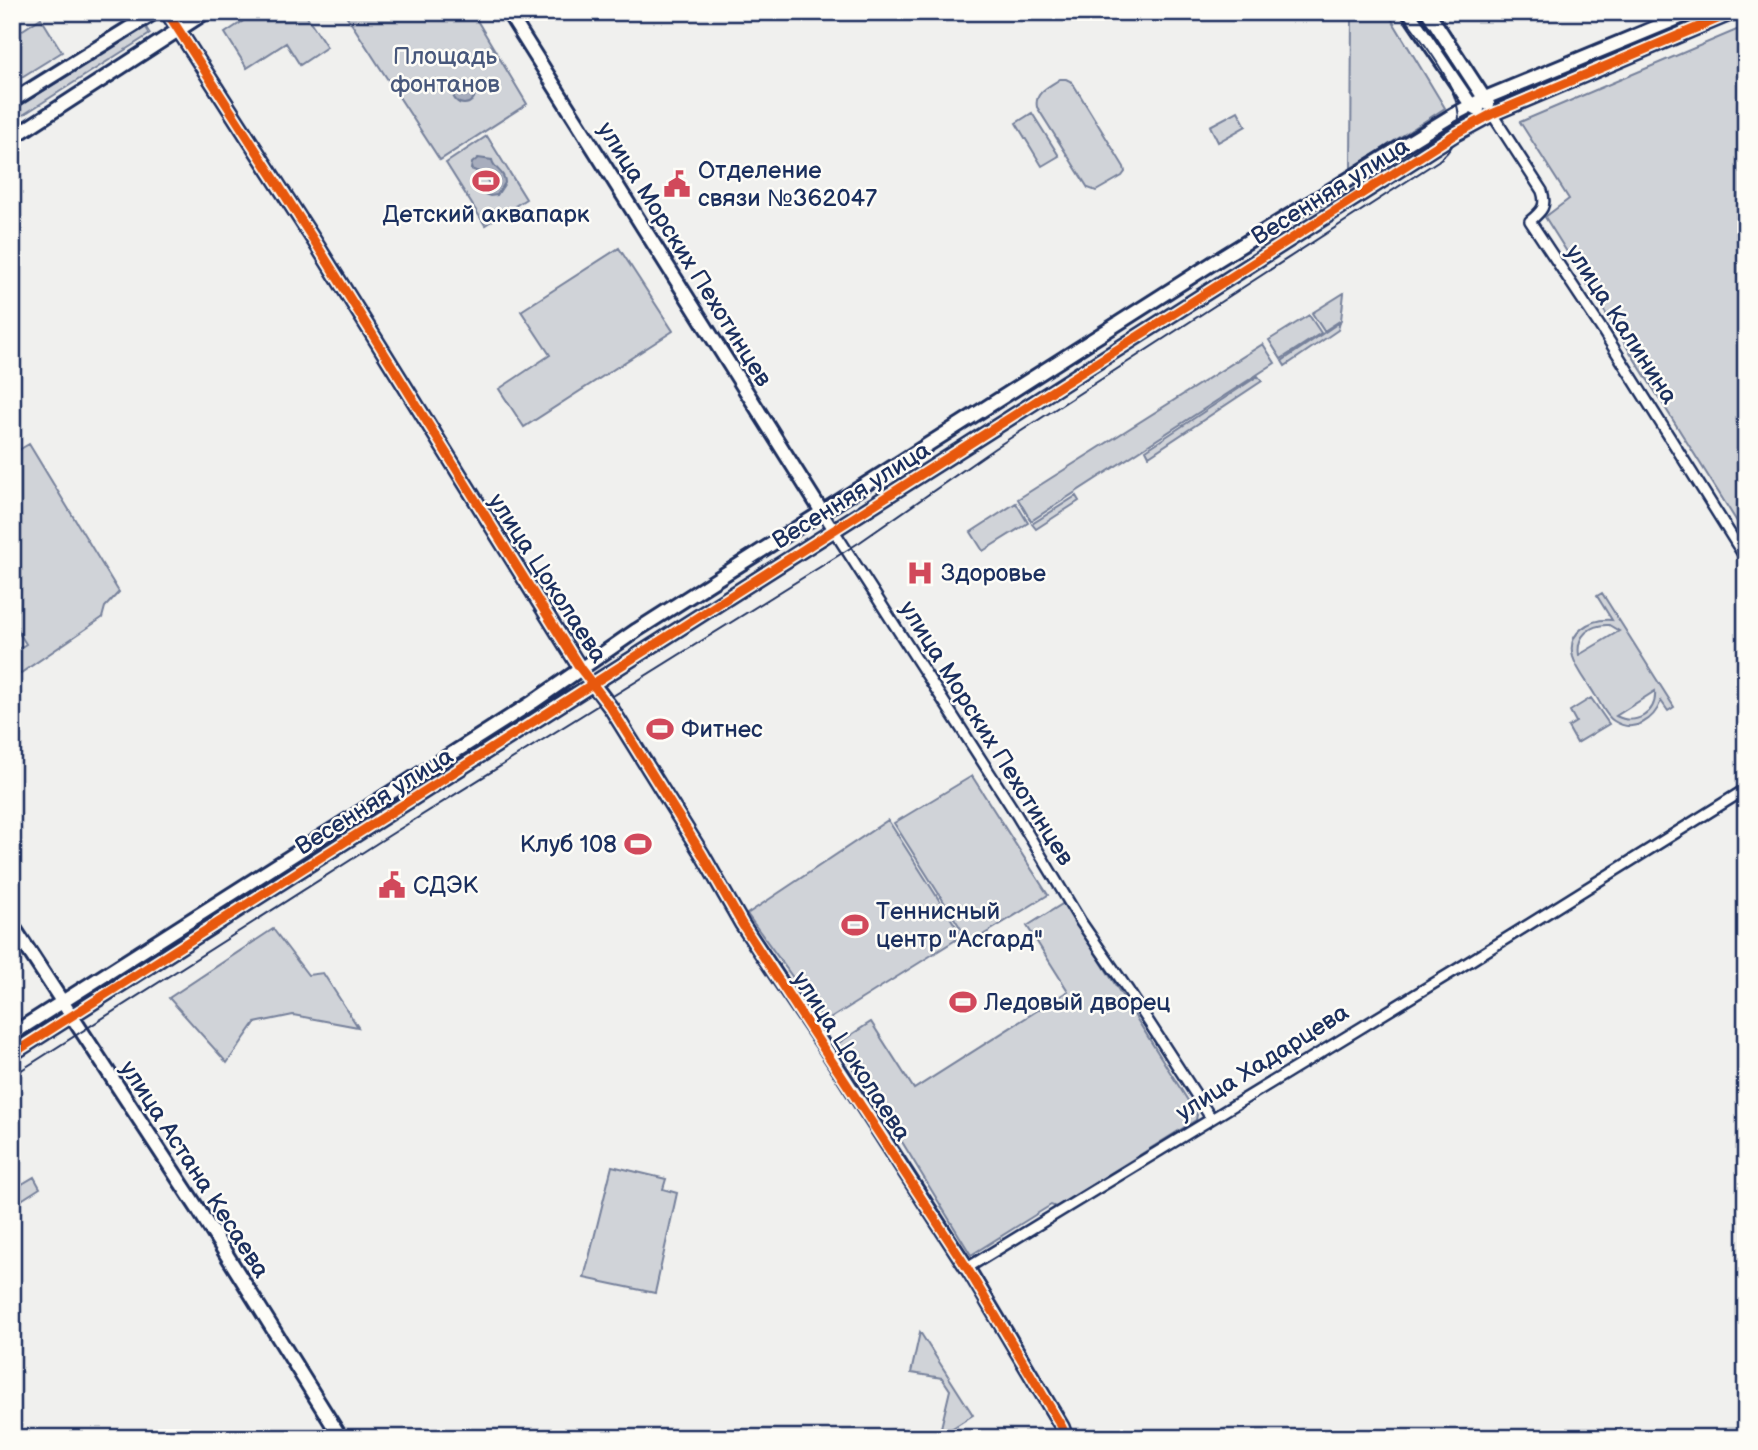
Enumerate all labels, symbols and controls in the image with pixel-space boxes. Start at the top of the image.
park label: Площадь фонтанов [390,42,500,99]
street label: улица Морских Пехотинцев [591,117,778,392]
street label: Весенняя улица [1246,131,1414,252]
place label: Отделение связи №362047 [698,156,877,213]
sports icon: Детский аквапарк [471,166,501,196]
public building icon: Отделение связи №362047 [662,169,692,199]
place label: Детский аквапарк [382,200,590,229]
street label: улица Калинина [1559,239,1684,409]
street label: Весенняя улица [767,435,935,556]
street label: улица Цоколаева [482,488,613,669]
hospital icon: Здоровье [905,558,935,588]
place label: Здоровье [941,559,1046,588]
street label: улица Морских Пехотинцев [893,596,1080,871]
sports icon: Фитнес [645,714,675,744]
place label: Фитнес [681,715,763,744]
street label: Весенняя улица [290,741,458,862]
sports icon: Клуб 108 [623,829,653,859]
place label: Клуб 108 [520,830,617,859]
public building icon: СДЭК [377,870,407,900]
place label: СДЭК [413,871,479,900]
place label: Теннисный центр "Асгард" [876,897,1043,954]
sports icon: Теннисный центр "Асгард" [840,910,870,940]
street label: улица Цоколаева [786,966,917,1147]
sports icon: Ледовый дворец [948,987,978,1017]
place label: Ледовый дворец [983,988,1170,1017]
street label: улица Хадарцева [1171,998,1354,1127]
street label: улица Астана Кесаева [113,1055,276,1283]

